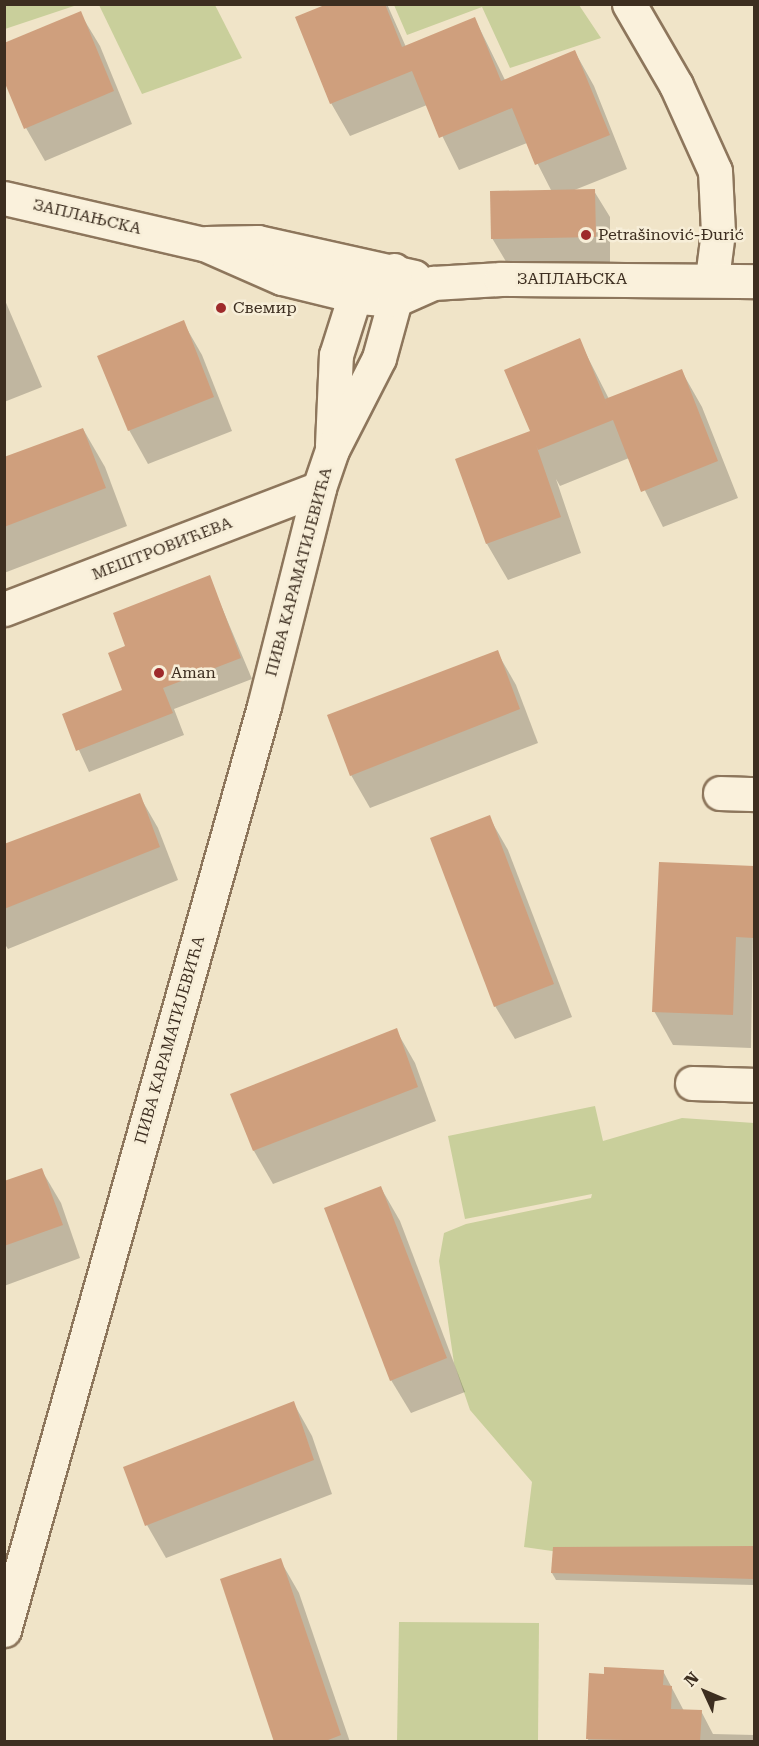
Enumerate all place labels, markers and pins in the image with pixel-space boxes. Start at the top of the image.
place label: Petrašinović-Đurić [598,225,744,245]
marker: Petrašinović-Đurić [579,228,593,242]
place label: Свемир [233,298,297,318]
marker: Свемир [214,301,228,315]
place label: Aman [171,663,216,683]
marker: Aman [152,666,166,680]

